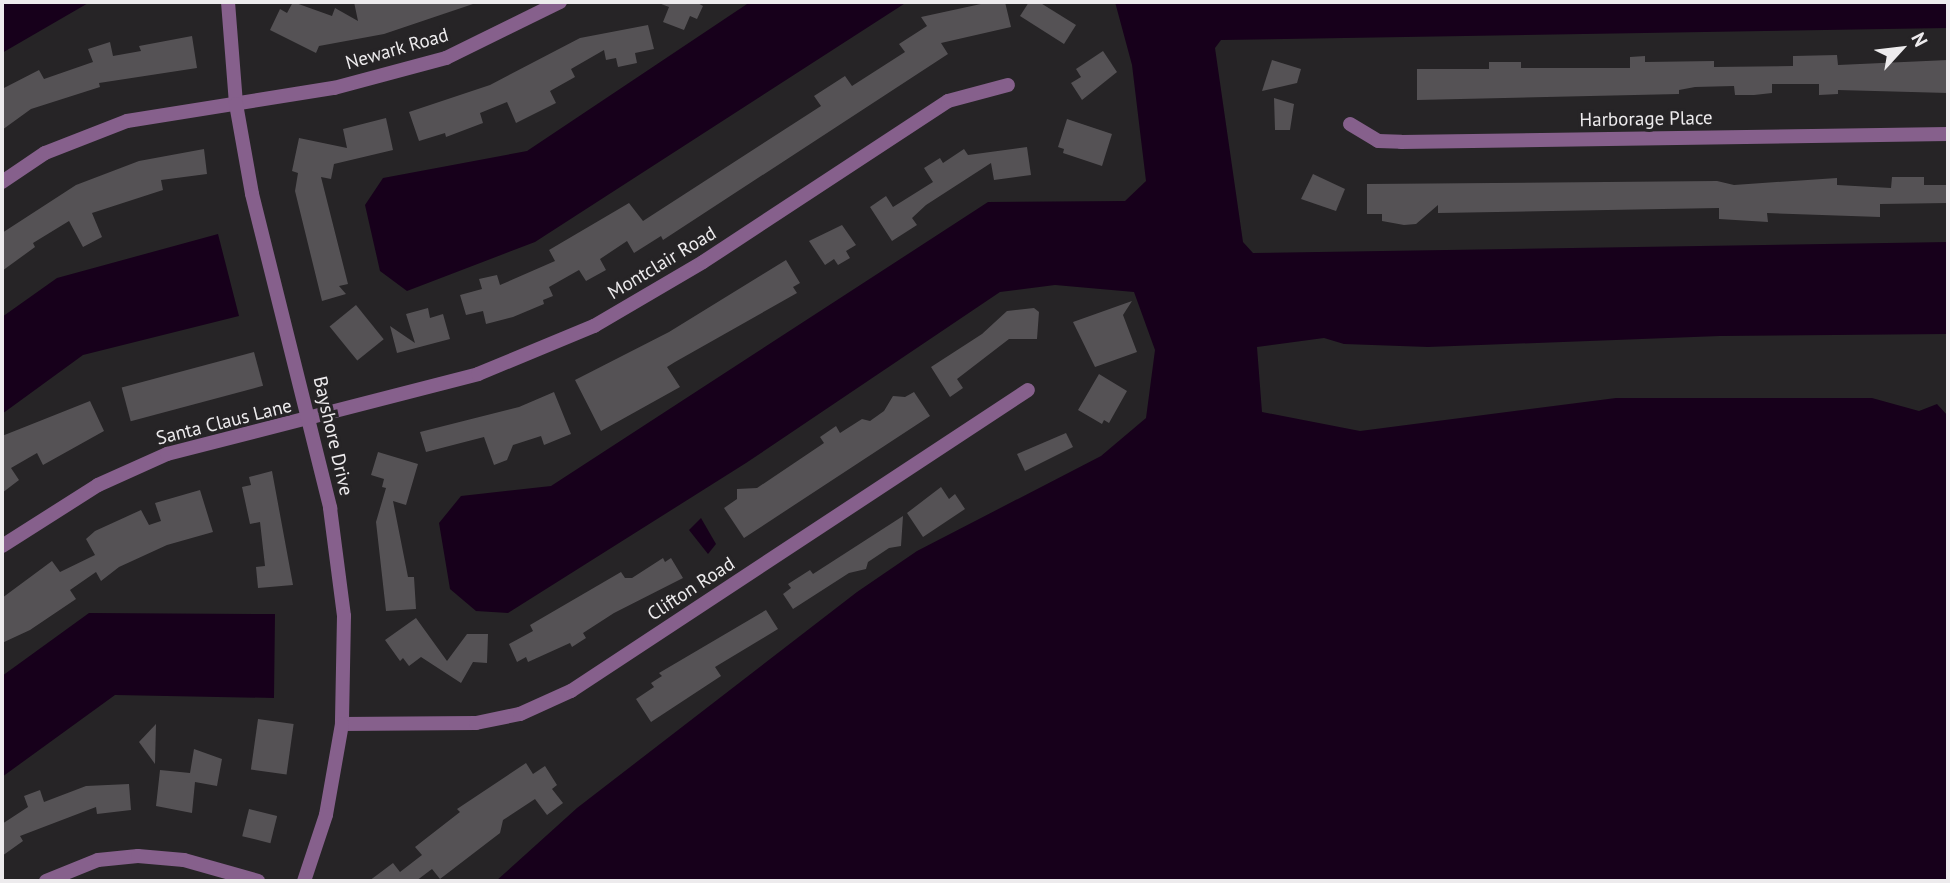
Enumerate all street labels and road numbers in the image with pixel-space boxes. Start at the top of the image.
street label: Newark Road [343,23,451,75]
street label: Harborage Place [1579,106,1713,132]
street label: Montclair Road [604,222,720,304]
street label: Bayshore Drive [308,374,358,498]
street label: Santa Claus Lane [154,394,294,450]
street label: Clifton Road [643,552,739,626]

